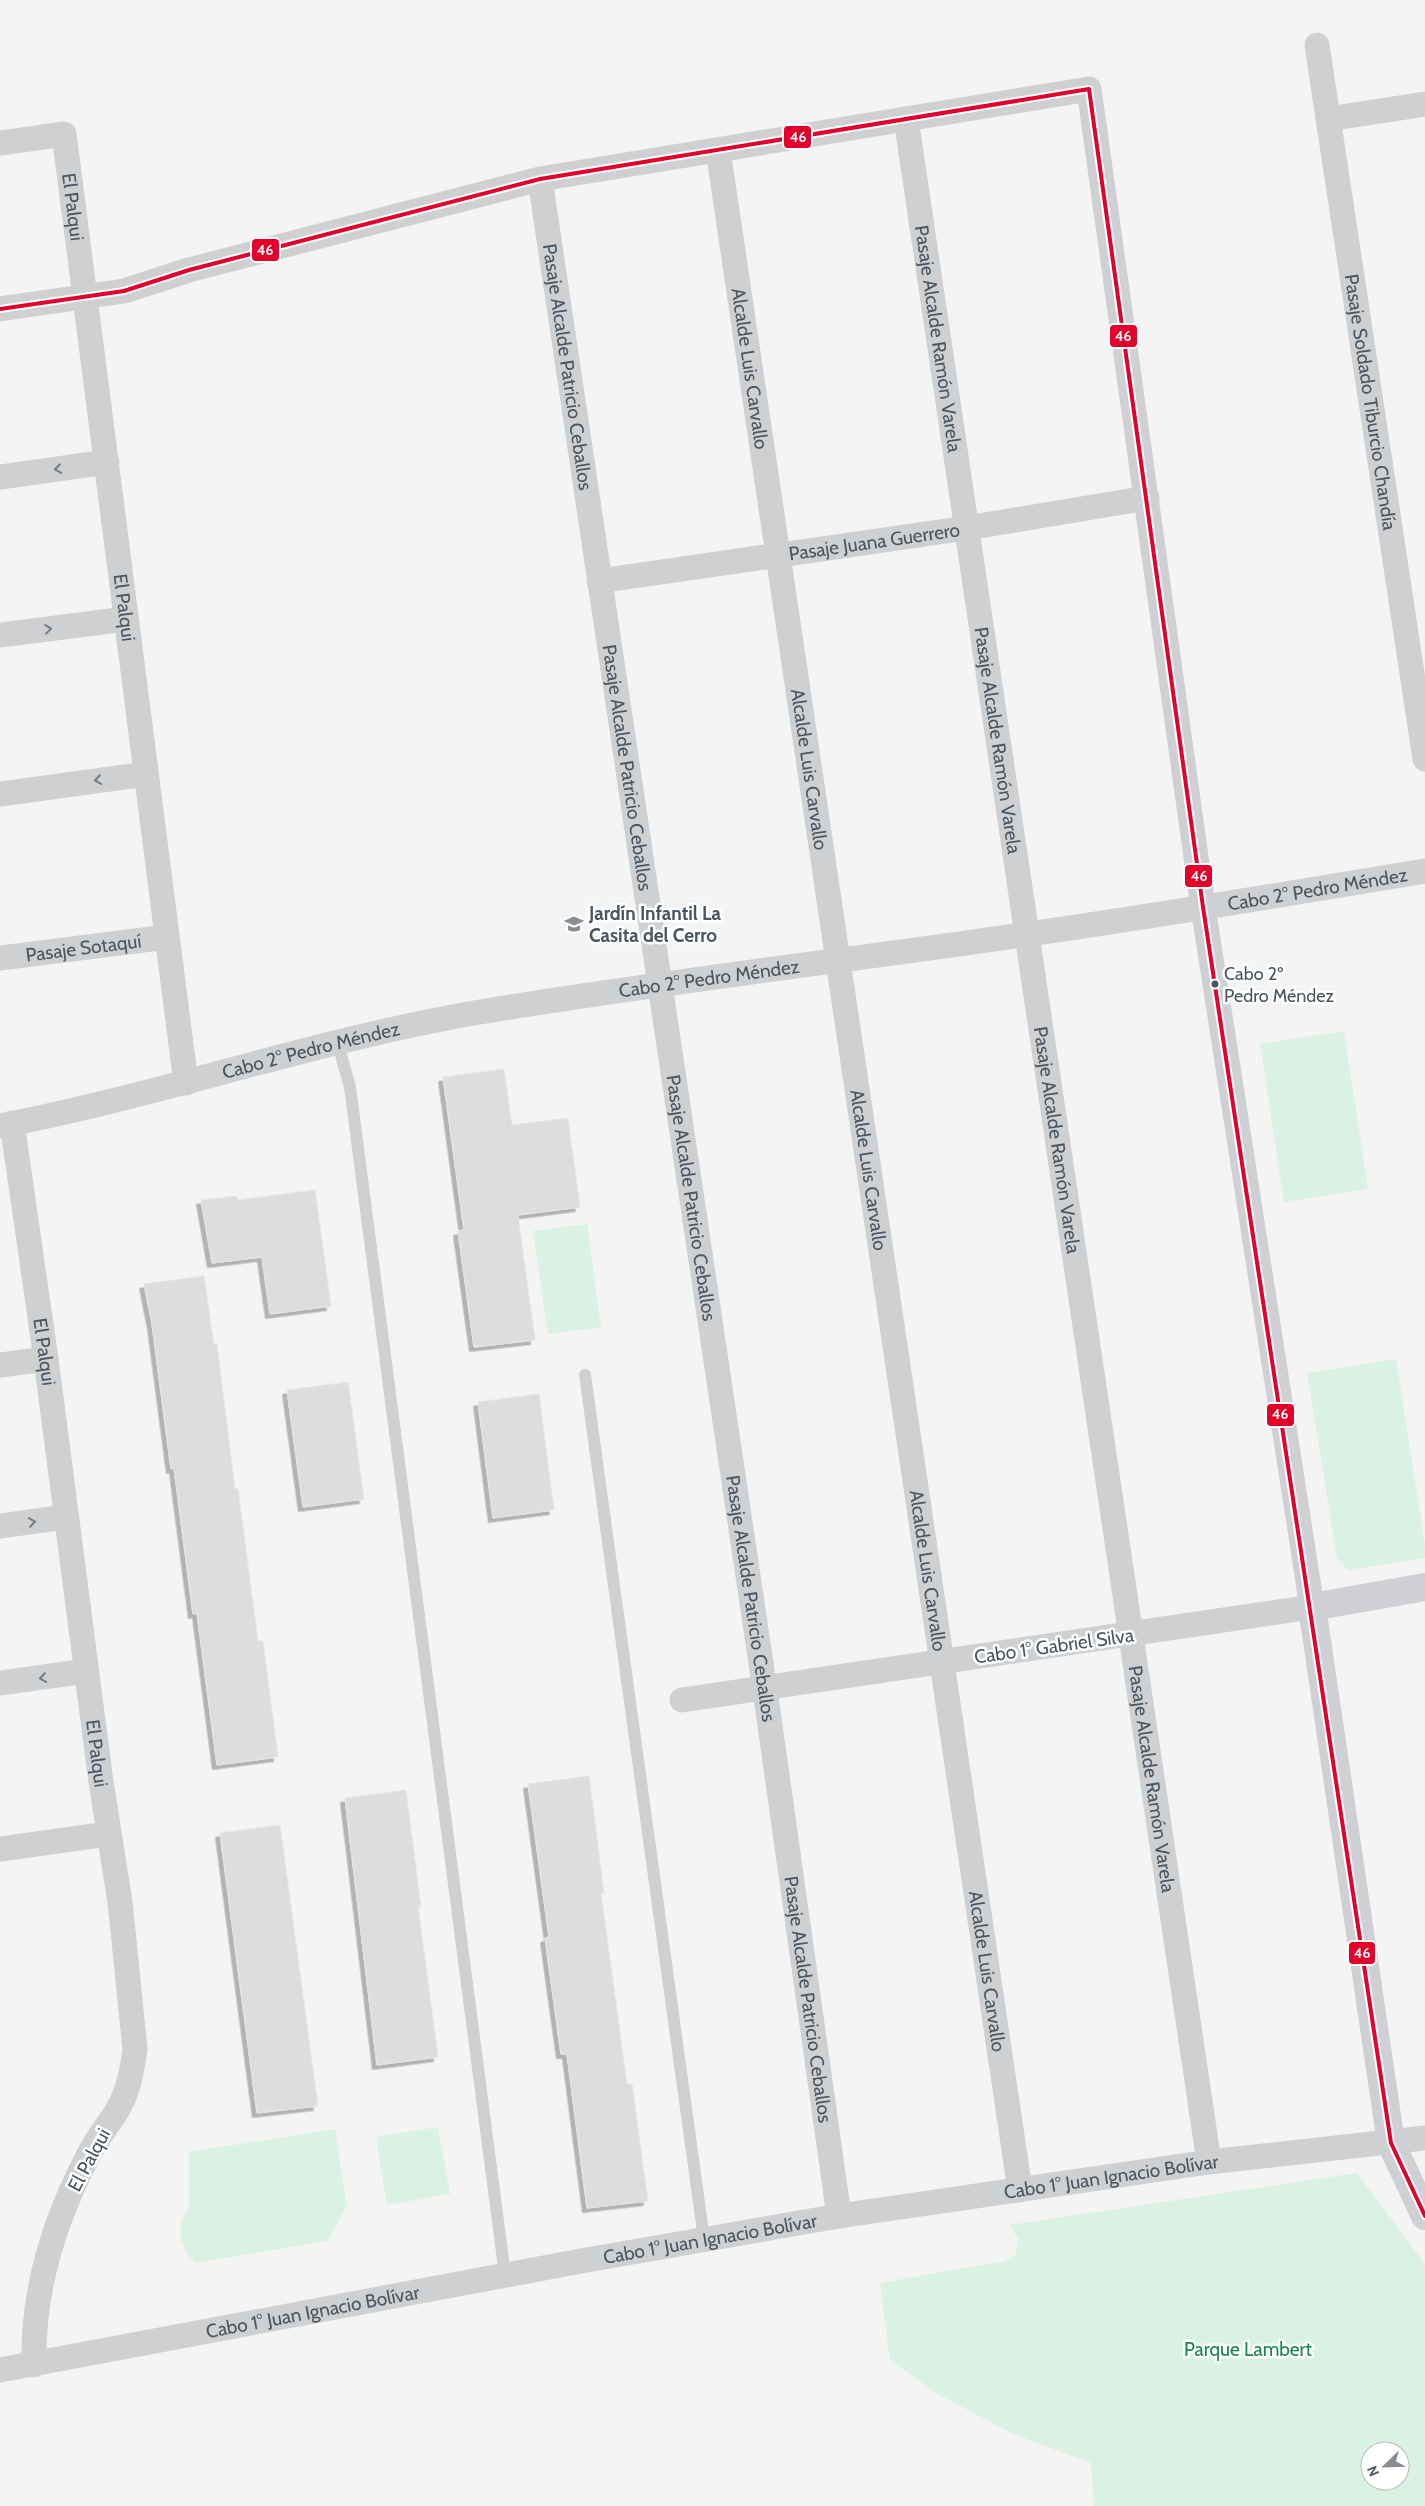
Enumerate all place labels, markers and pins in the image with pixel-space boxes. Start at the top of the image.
place label: Jardín Infantil La Casita del Cerro [588,902,722,947]
school or university icon: Jardín Infantil La Casita del Cerro [563,913,585,935]
place label: Cabo 2º Pedro Méndez [1224,963,1335,1007]
marker: Cabo 2º Pedro Méndez [1210,979,1220,989]

